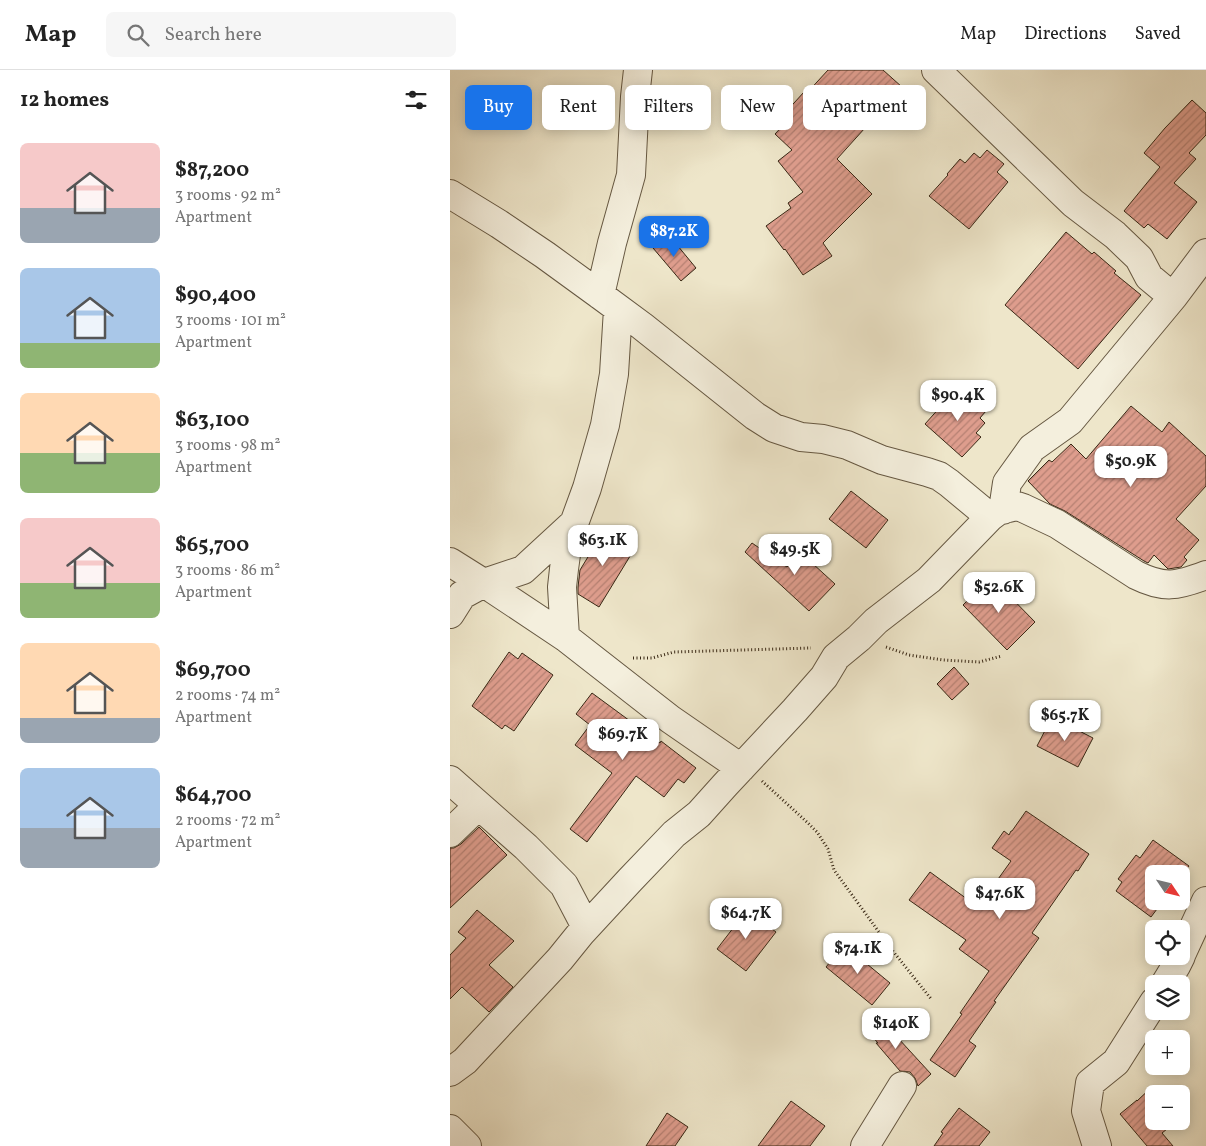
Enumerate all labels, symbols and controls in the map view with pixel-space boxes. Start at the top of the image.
search box [106,12,456,57]
text: Map [25,18,76,52]
icon: search [124,21,152,49]
text: Search here [164,22,262,48]
text: Map [960,22,996,47]
text: Directions [1024,22,1107,47]
text: Saved [1135,22,1181,47]
chip: Buy [465,85,532,130]
chip: Rent [542,85,615,130]
chip: Filters [625,85,711,130]
chip: New [721,85,793,130]
chip: Apartment [803,85,926,130]
text: 12 homes [20,86,109,115]
icon: filters [402,86,430,114]
text: $87,200 [175,156,249,185]
icon: home [60,163,120,223]
text: 3 rooms · 92 m² [175,185,281,207]
text: Apartment [175,207,252,229]
pin: $87.2K [633,216,715,258]
text: $87.2K [650,221,698,243]
text: $90,400 [175,281,256,310]
icon: home [60,288,120,348]
text: 3 rooms · 101 m² [175,310,286,332]
text: Apartment [175,332,252,354]
pin: $90.4K [917,380,999,422]
text: $90.4K [931,385,985,407]
text: $63,100 [175,406,249,435]
icon: home [60,413,120,473]
text: 3 rooms · 98 m² [175,435,280,457]
pin: $50.9K [1090,446,1172,488]
text: $50.9K [1105,451,1157,473]
text: Apartment [175,457,252,479]
pin: $63.1K [562,524,644,567]
text: $63.1K [579,530,627,552]
text: $65,700 [175,531,249,560]
pin: $49.5K [754,534,836,576]
icon: home [60,538,120,598]
text: $49.5K [770,539,820,561]
text: 3 rooms · 86 m² [175,560,280,582]
pin: $52.6K [958,572,1040,614]
text: $52.6K [974,577,1024,599]
text: Apartment [175,582,252,604]
text: $69,700 [175,656,251,685]
icon: home [60,663,120,723]
text: 2 rooms · 74 m² [175,685,280,707]
pin: $65.7K [1024,700,1106,742]
text: $65.7K [1041,705,1089,727]
text: Apartment [175,707,252,729]
pin: $69.7K [582,718,664,761]
text: $69.7K [598,724,648,746]
text: $64,700 [175,781,251,810]
icon: home [60,788,120,848]
text: 2 rooms · 72 m² [175,810,280,832]
text: Apartment [175,832,252,854]
north arrow [1145,865,1190,910]
map controls [1145,865,1190,1130]
pin: $47.6K [959,878,1041,920]
text: $47.6K [975,883,1025,905]
pin: $64.7K [705,898,787,940]
text: $64.7K [721,903,771,925]
button: locate [1145,920,1190,965]
pin: $74.1K [817,932,899,975]
text: $74.1K [834,938,882,960]
button: layers [1145,975,1190,1020]
pin: $140K [861,1008,931,1050]
text: $140K [873,1013,919,1035]
button: + [1145,1030,1190,1075]
button: − [1145,1085,1190,1130]

